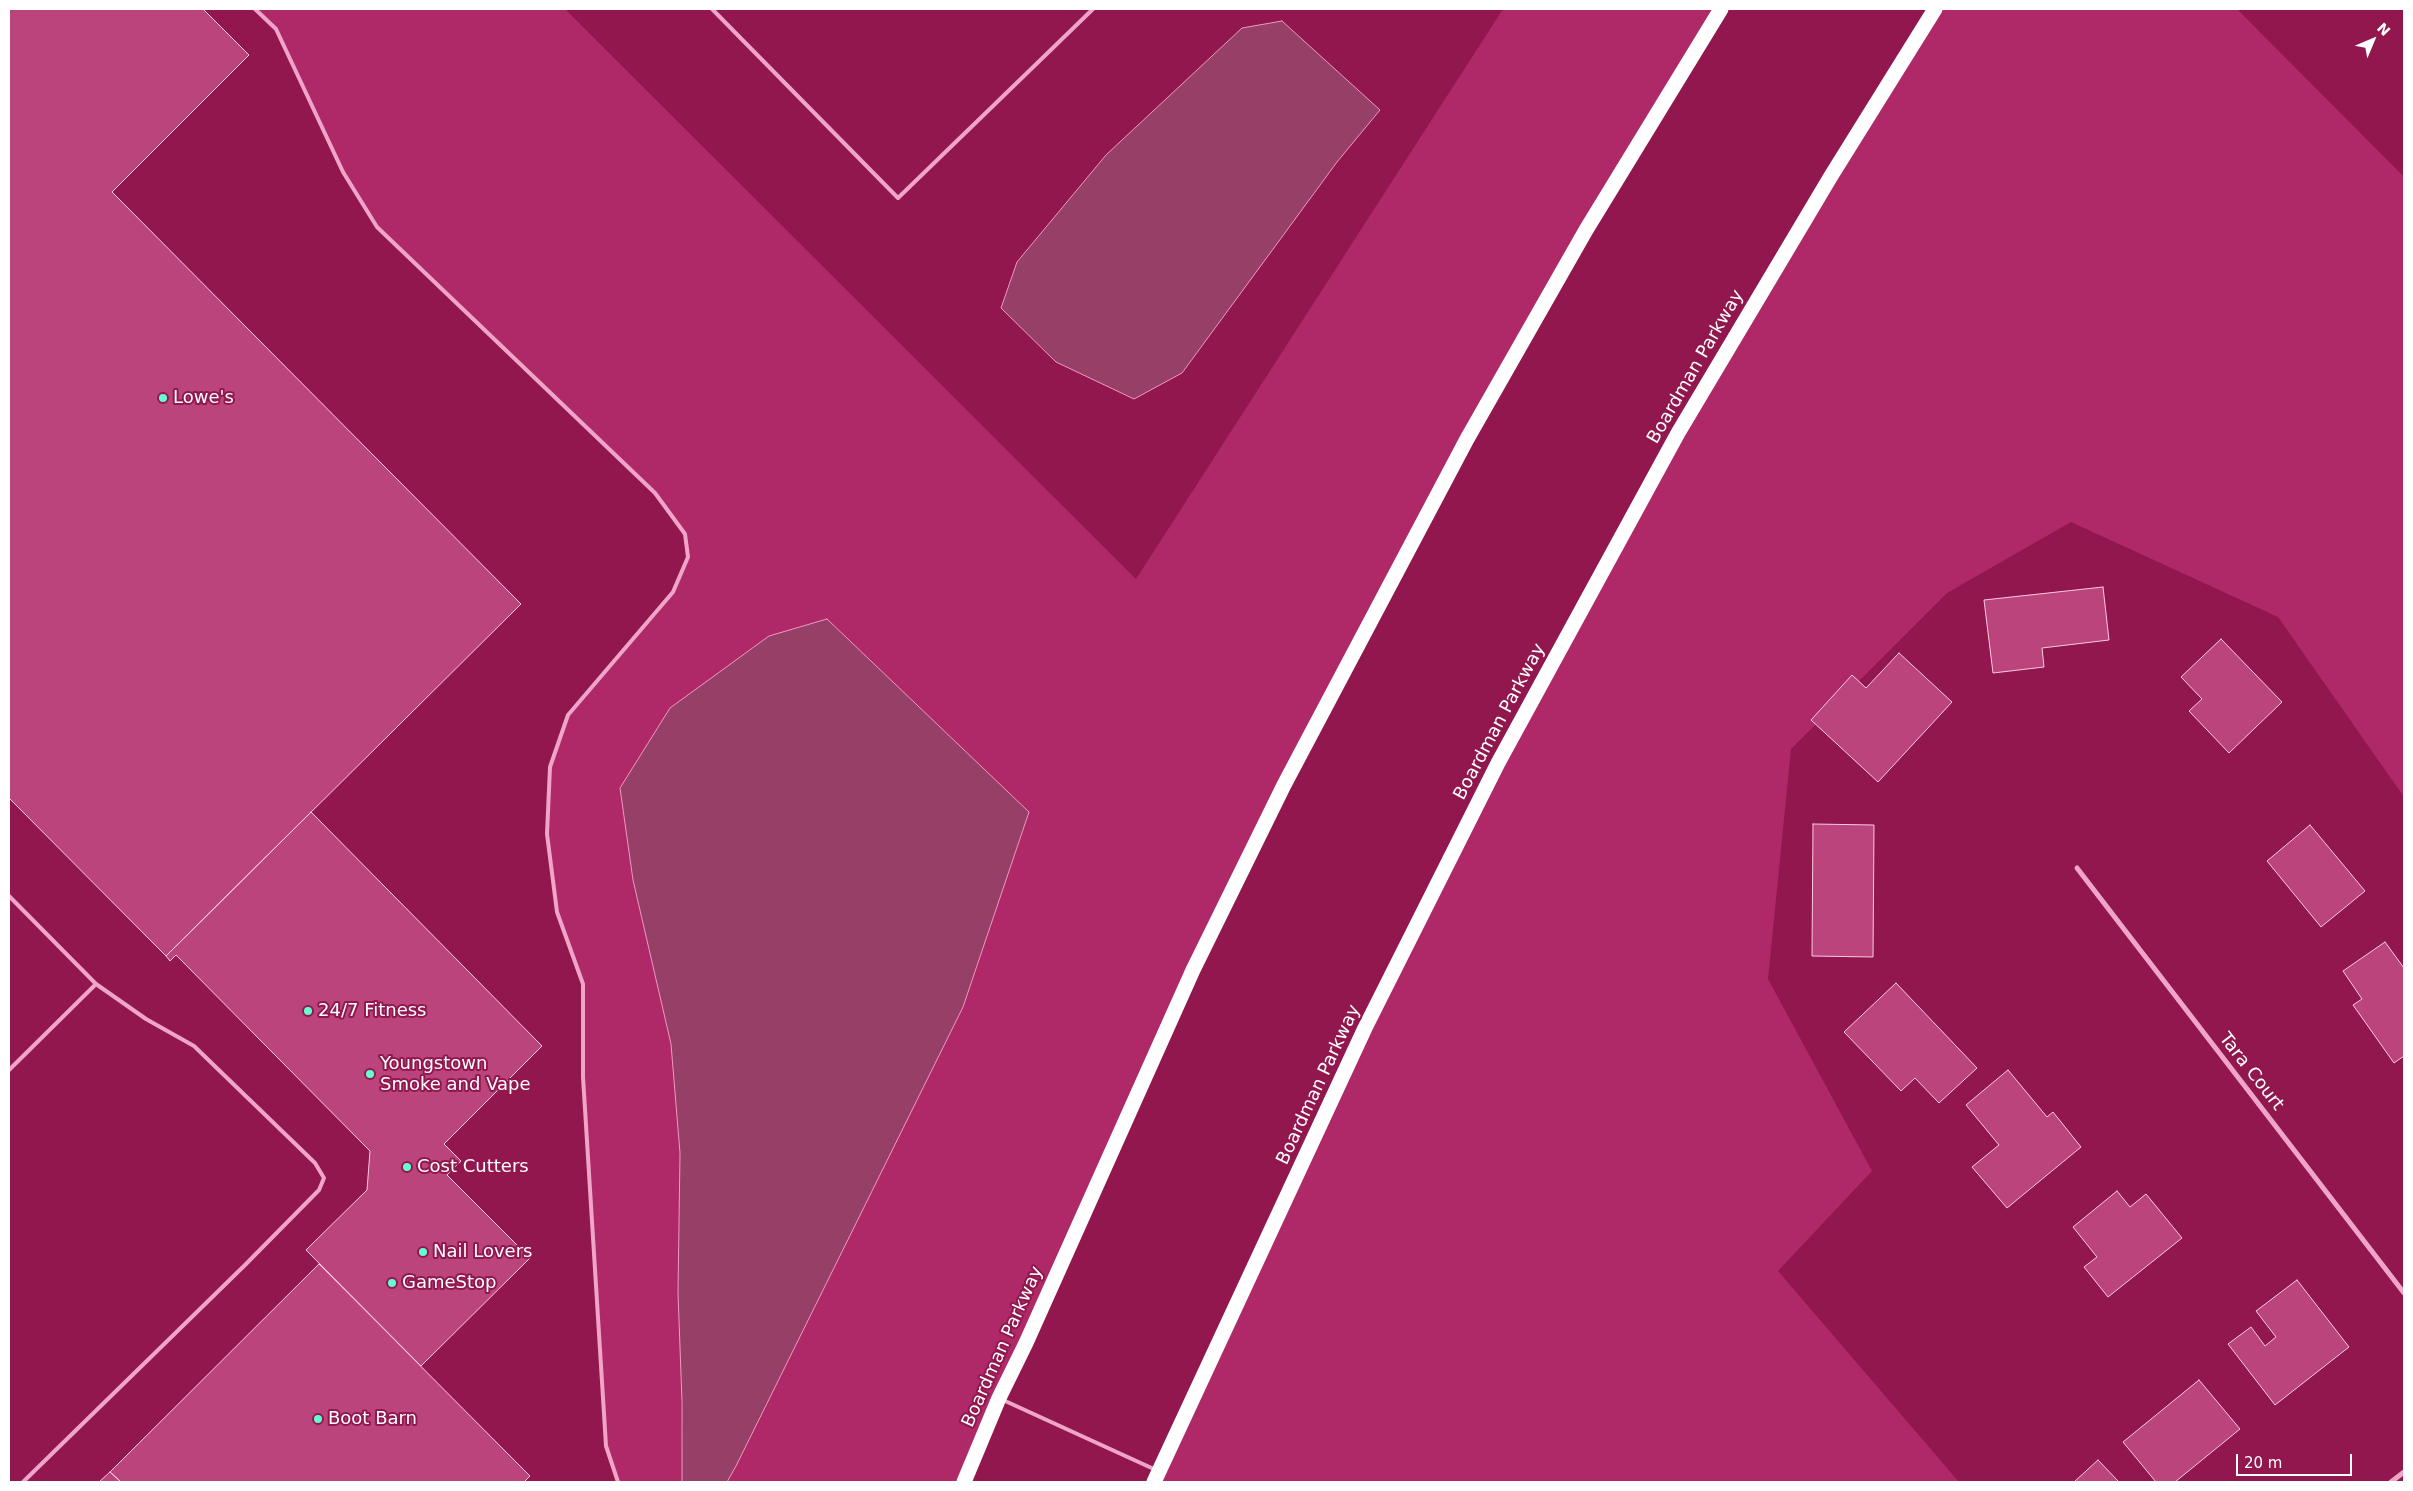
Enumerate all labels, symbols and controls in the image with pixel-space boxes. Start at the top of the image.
north arrow [2348,15,2398,65]
text: N [2374,20,2393,39]
street label: Boardman Parkway [1643,286,1749,448]
place label: Lowe's [173,387,234,409]
marker: Lowe's [157,392,169,404]
street label: Boardman Parkway [1450,640,1550,804]
place label: 24/7 Fitness [318,1000,426,1022]
street label: Boardman Parkway [1272,1002,1366,1168]
marker: 24/7 Fitness [302,1005,314,1017]
street label: Tara Court [2214,1029,2288,1115]
place label: Youngstown Smoke and Vape [380,1053,531,1096]
marker: Youngstown Smoke and Vape [364,1068,376,1080]
place label: Cost Cutters [417,1156,529,1178]
marker: Cost Cutters [401,1161,413,1173]
place label: Nail Lovers [433,1241,532,1263]
marker: Nail Lovers [417,1246,429,1258]
street label: Boardman Parkway [958,1263,1048,1431]
place label: GameStop [402,1272,497,1294]
marker: GameStop [386,1277,398,1289]
place label: Boot Barn [328,1408,417,1430]
marker: Boot Barn [312,1413,324,1425]
scale bar [2238,1444,2354,1476]
text: 20 m [2244,1454,2282,1472]

